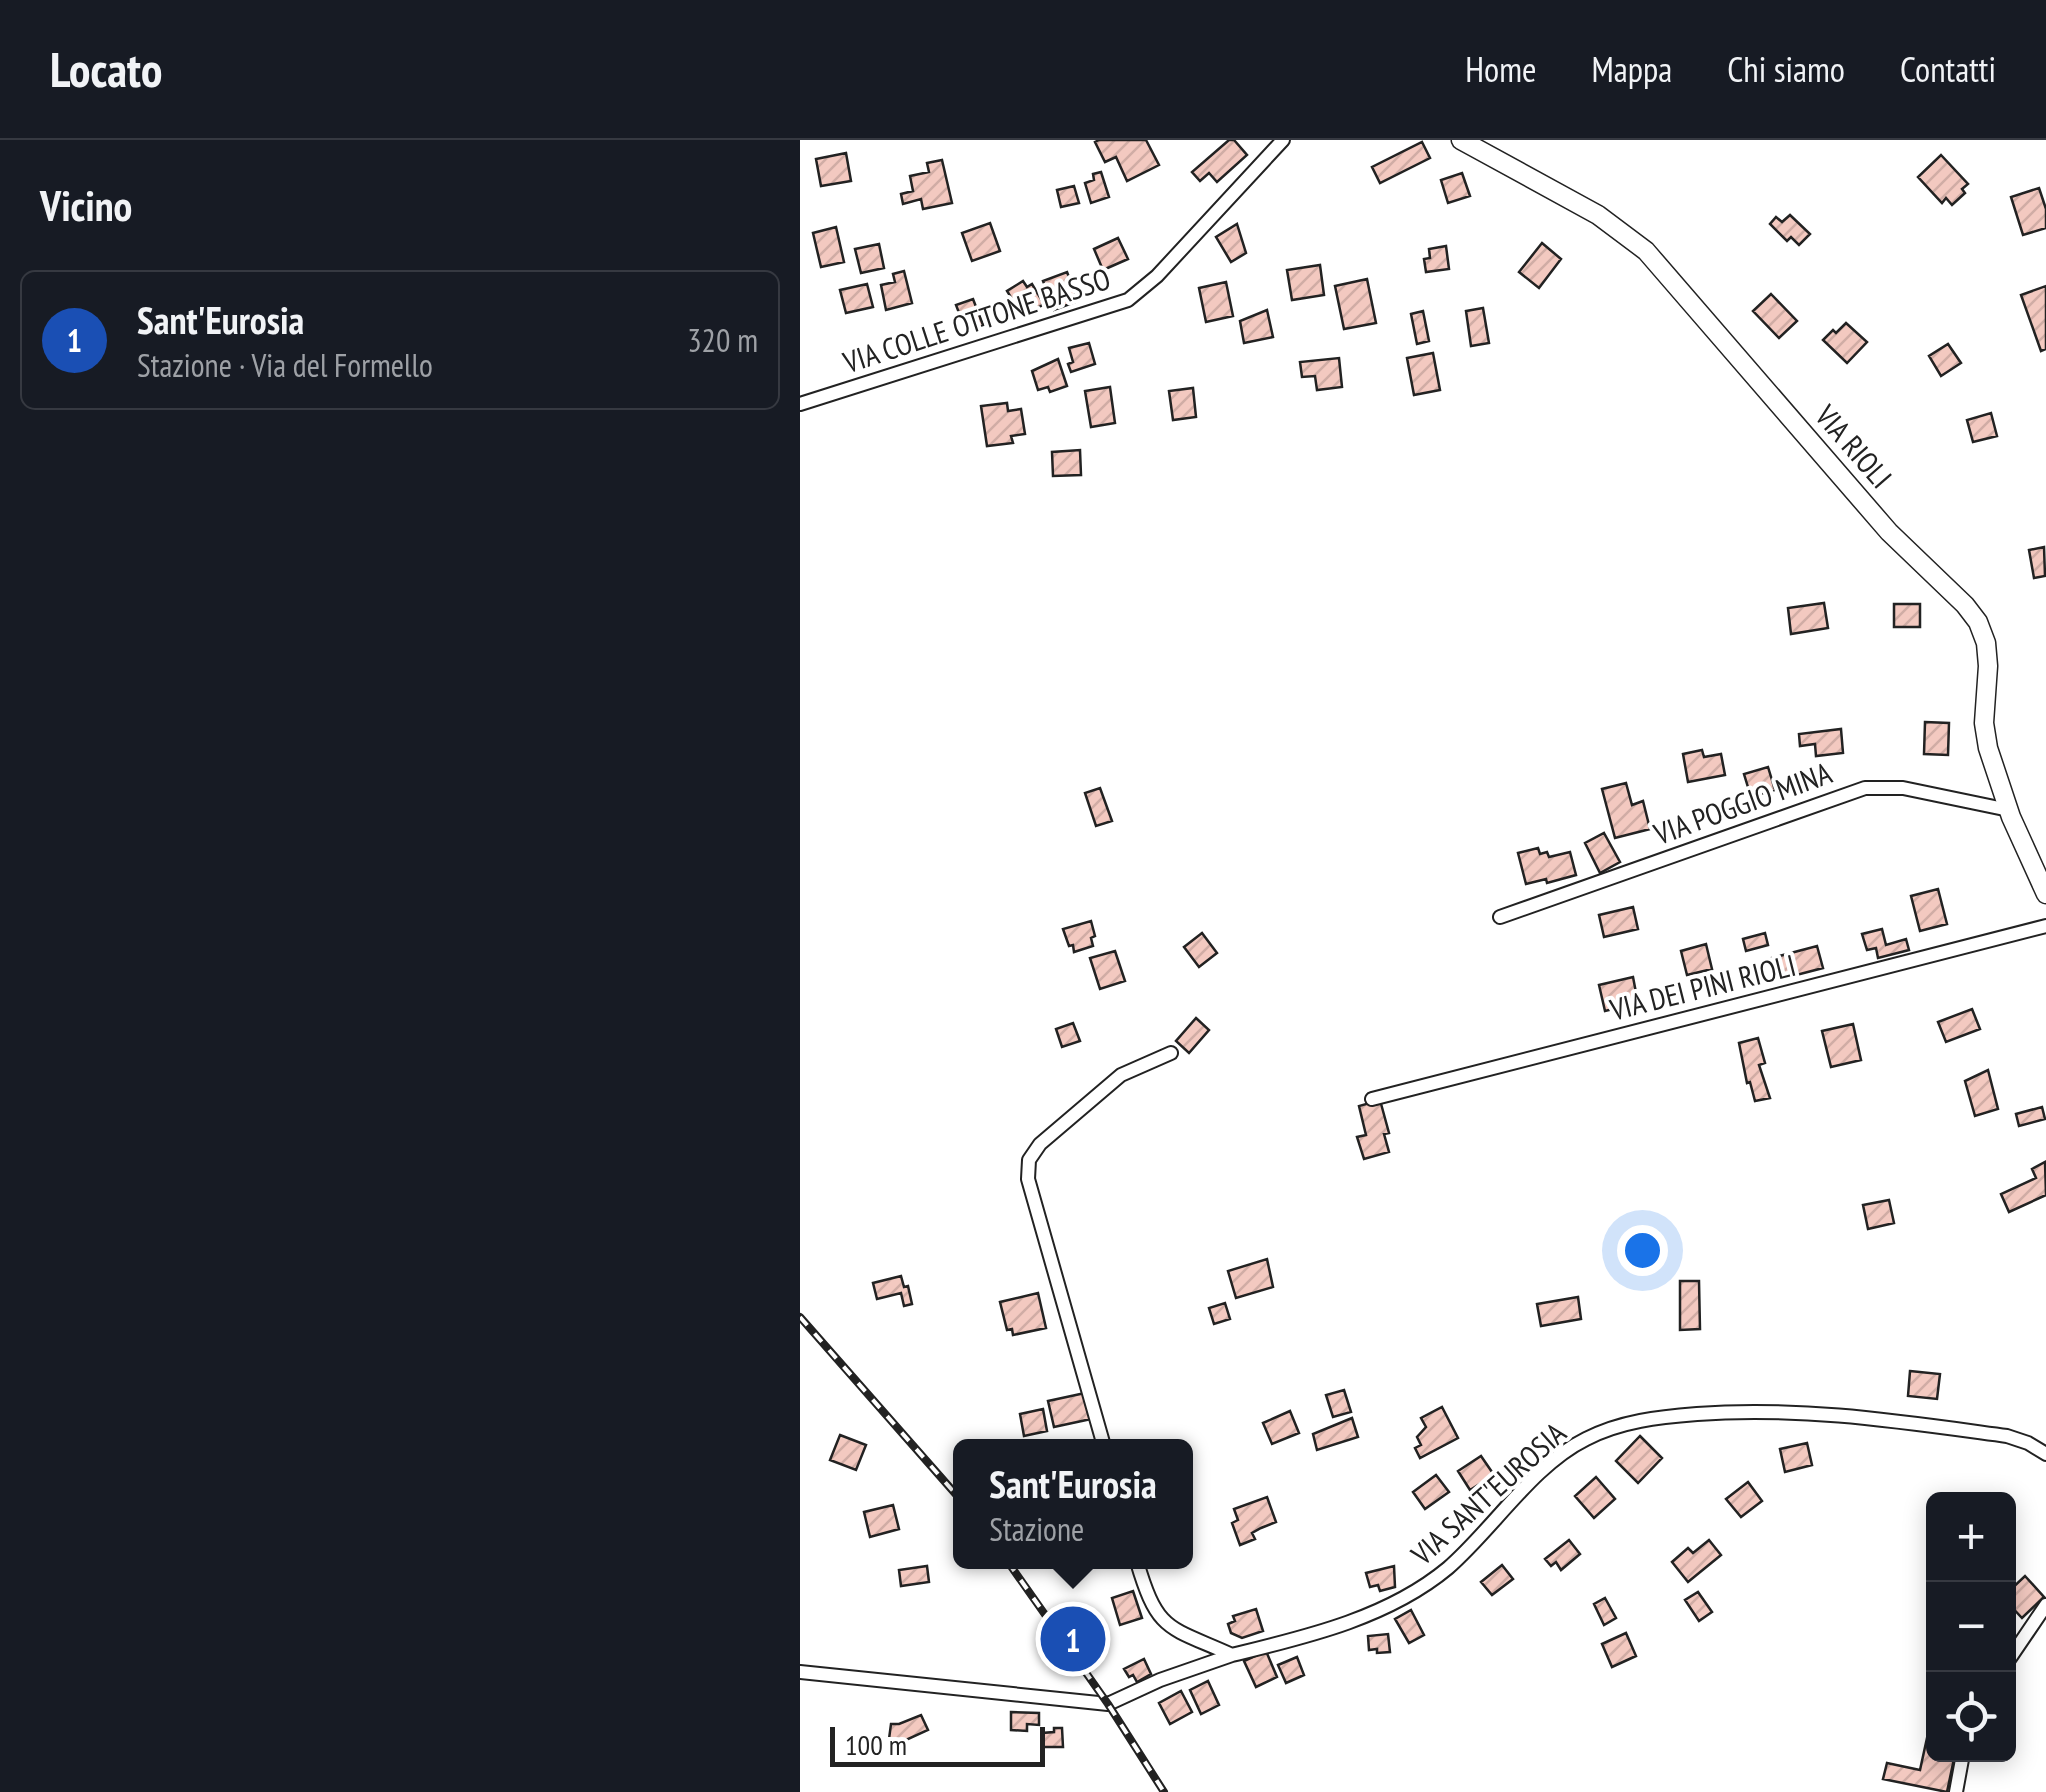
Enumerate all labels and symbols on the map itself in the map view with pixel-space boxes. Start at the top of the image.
street label: VIA COLLE OTTONE BASSO [837,258,1115,381]
street label: VIA RIOLI [1807,396,1901,496]
street label: VIA POGGIO MINA [1648,752,1837,853]
street label: VIA DEI PINI RIOLI [1605,945,1799,1029]
your location [1617,1225,1668,1276]
street label: VIA SANT'EUROSIA [1402,1413,1574,1573]
pin: 1 [1040,1602,1106,1676]
scale bar [830,1722,1045,1766]

